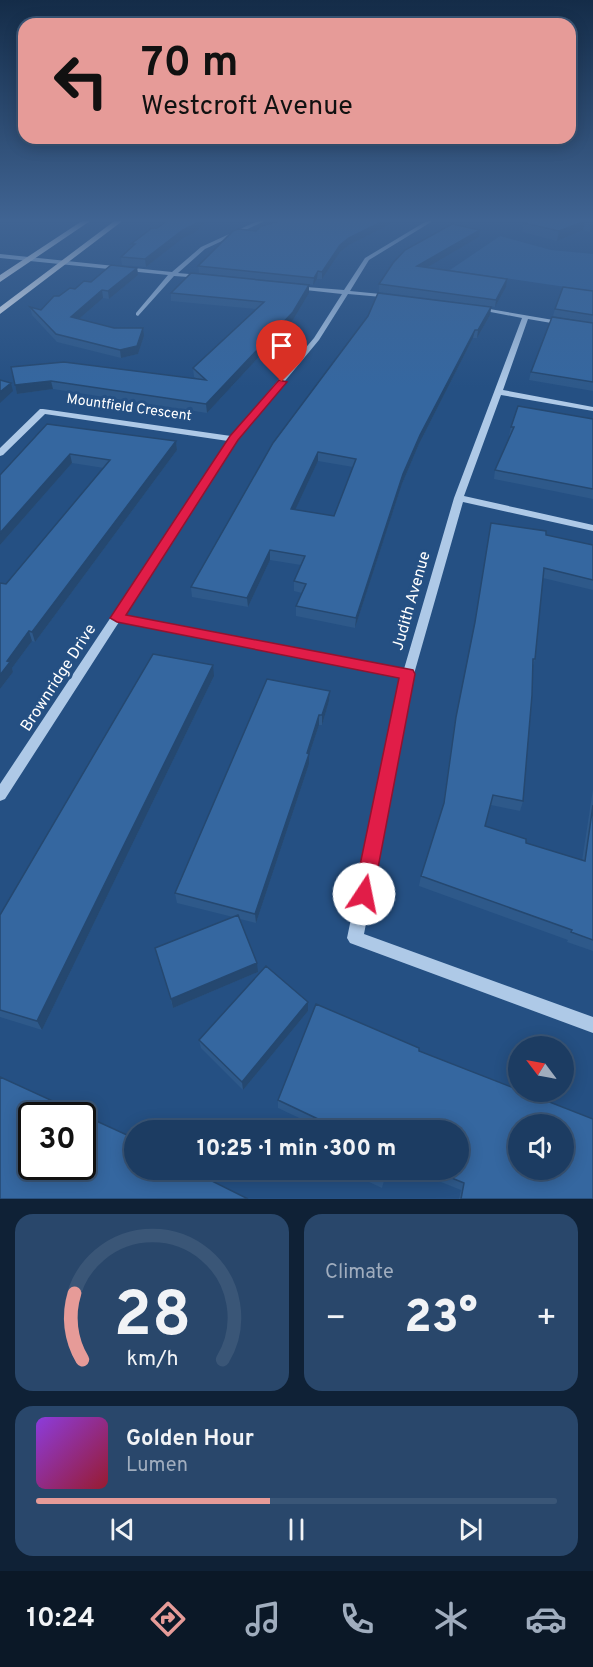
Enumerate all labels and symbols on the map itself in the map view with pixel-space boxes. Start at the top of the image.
pin [256,320,307,382]
street label: Mountfield Crescent [65,391,193,425]
street label: Judith Avenue [388,549,436,653]
street label: Brownridge Drive [17,620,101,736]
position arrow [332,862,396,926]
north arrow [508,1036,574,1102]
speed limit sign: 30 [18,1102,96,1180]

